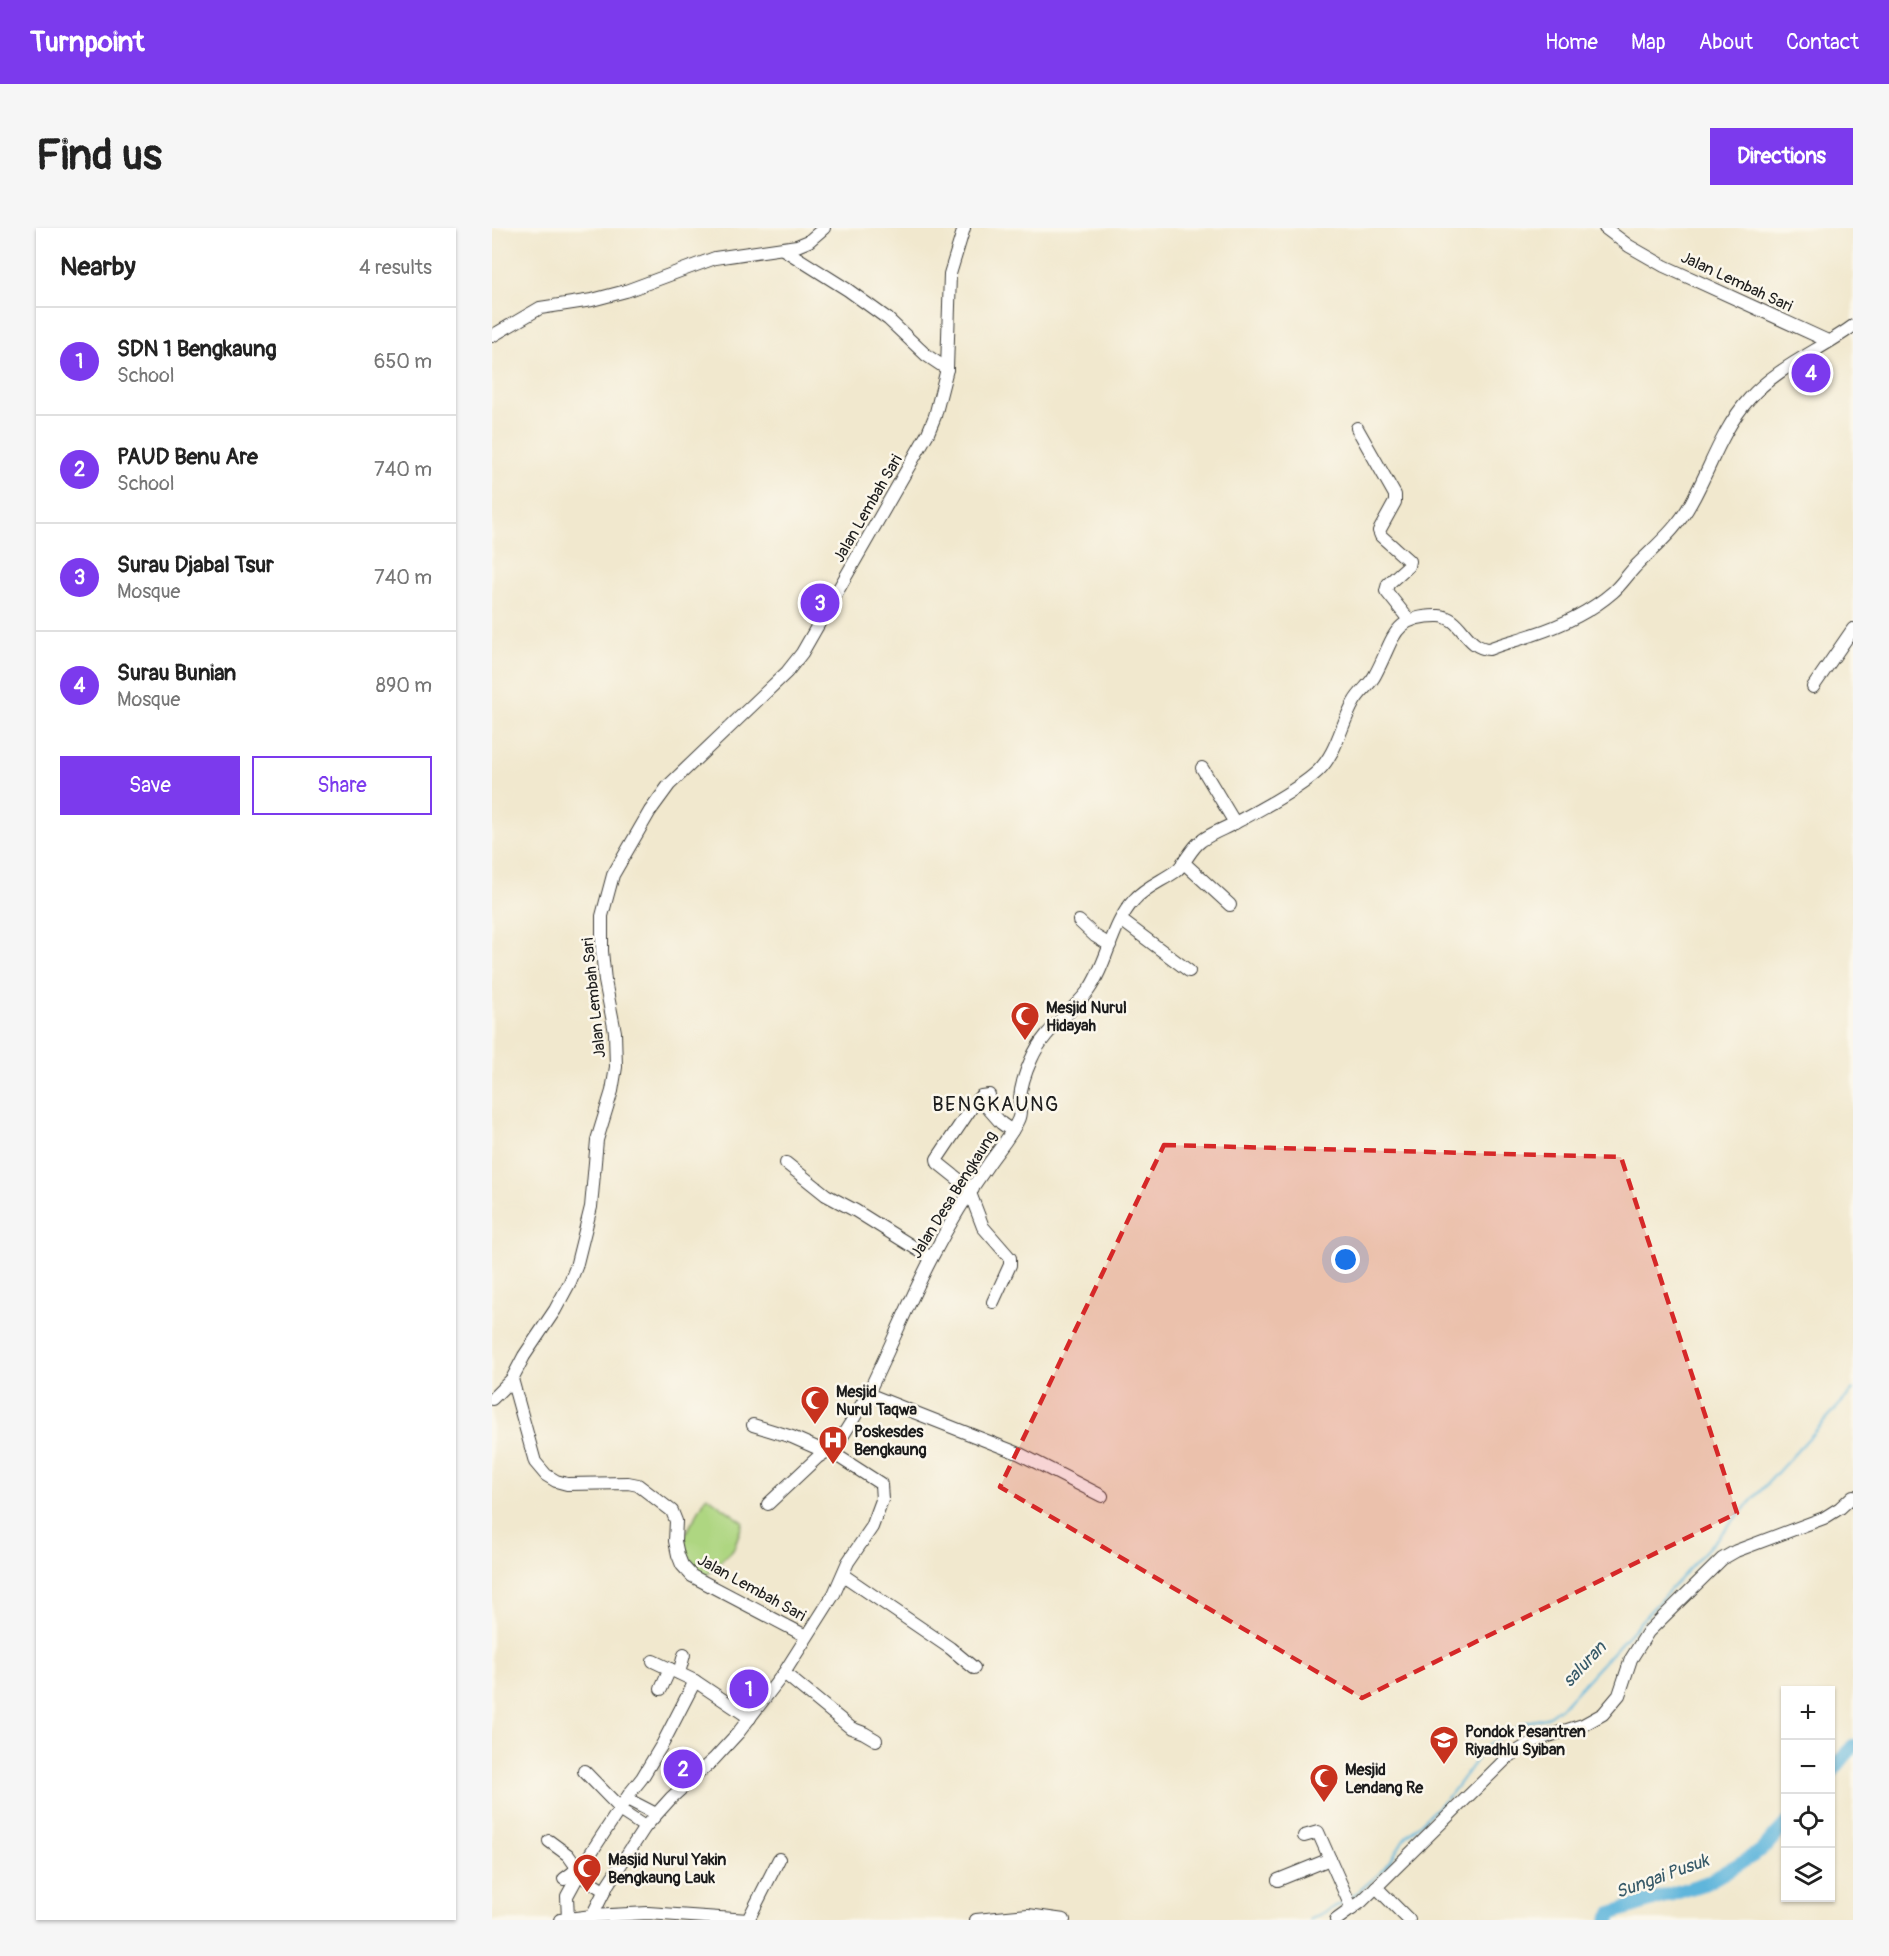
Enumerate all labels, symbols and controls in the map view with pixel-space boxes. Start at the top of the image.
text: Turnpoint [30,25,144,60]
text: Home [1545,29,1598,56]
text: Map [1631,29,1666,56]
text: About [1699,29,1753,56]
text: Contact [1786,29,1859,56]
button: Directions [1710,128,1853,185]
text: Find us [36,130,162,182]
street label: Jalan Lembah Sari [1678,247,1796,317]
text: Nearby [60,251,136,283]
text: 4 results [359,255,432,280]
text: SDN 1 Bengkaung [117,335,277,363]
text: 1 [76,349,83,374]
text: 650 m [374,349,432,374]
pin: 4 [1792,350,1830,396]
text: School [117,363,174,388]
text: PAUD Benu Are [117,443,258,471]
street label: Jalan Lembah Sari [829,451,907,566]
text: 2 [74,457,85,482]
text: 740 m [374,457,432,482]
text: School [117,471,174,496]
text: Surau Djabal Tsur [117,551,274,579]
text: 3 [74,565,85,590]
text: 740 m [374,565,432,590]
text: Mosque [117,579,180,604]
pin: 3 [800,580,840,626]
text: Surau Bunian [117,659,236,687]
text: 4 [74,673,85,698]
text: 890 m [376,673,432,698]
text: Mosque [117,687,180,712]
button: Save [60,756,240,815]
button: Share [252,756,432,815]
street label: Jalan Lembah Sari [578,937,610,1059]
place label: Mesjid Nurul Hidayah [1046,998,1127,1036]
mosque icon: Mesjid Nurul Hidayah [1009,1000,1041,1042]
district label: BENGKAUNG [932,1092,1060,1117]
street label: Jalan Desa Bengkaung [906,1127,1001,1262]
your location [1331,1245,1360,1274]
place label: Mesjid Nurul Taqwa [836,1382,918,1420]
mosque icon: Mesjid Nurul Taqwa [799,1384,831,1426]
place label: Poskesdes Bengkaung [854,1422,927,1460]
hospital icon: Poskesdes Bengkaung [817,1424,849,1466]
street label: Jalan Lembah Sari [694,1550,809,1626]
water label: saluran [1557,1636,1612,1692]
pin: 1 [730,1666,768,1712]
map controls [1781,1686,1835,1902]
button: + [1781,1686,1835,1740]
place label: Pondok Pesantren Riyadhlu Syiban [1465,1722,1586,1760]
school or university icon: Pondok Pesantren Riyadhlu Syiban [1428,1724,1460,1766]
button: − [1781,1740,1835,1794]
pin: 2 [664,1746,702,1792]
place label: Mesjid Lendang Re [1345,1760,1424,1798]
mosque icon: Mesjid Lendang Re [1308,1762,1340,1804]
button: locate [1781,1794,1835,1848]
water label: Sungai Pusuk [1612,1848,1713,1904]
button: layers [1781,1848,1835,1902]
place label: Masjid Nurul Yakin Bengkaung Lauk [608,1850,726,1888]
mosque icon: Masjid Nurul Yakin Bengkaung Lauk [571,1852,603,1894]

